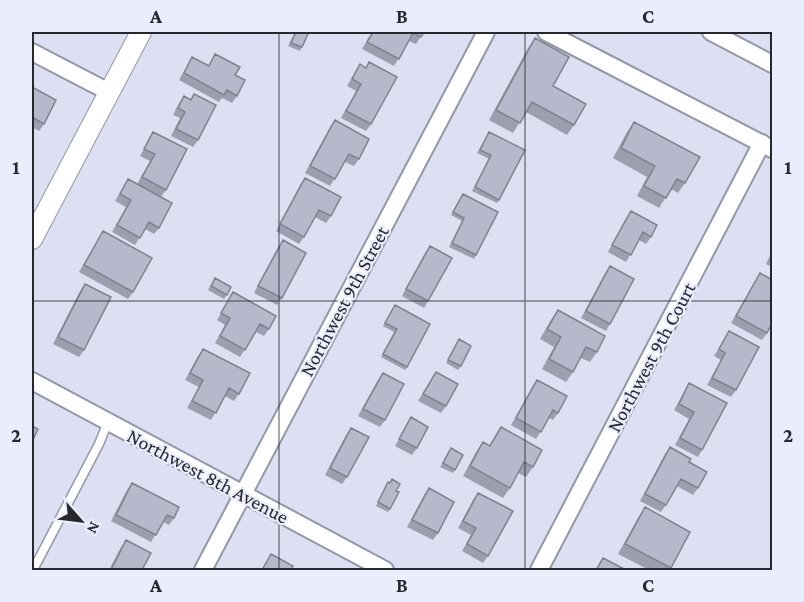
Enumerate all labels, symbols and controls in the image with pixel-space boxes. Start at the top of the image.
text: A [149,5,163,27]
text: B [396,5,408,27]
text: C [642,5,654,27]
text: 1 [12,156,20,178]
text: 1 [784,156,792,178]
street label: Northwest 9th Street [295,222,393,380]
street label: Northwest 9th Court [602,278,700,436]
text: 2 [11,424,21,446]
street label: Northwest 8th Avenue [124,424,293,528]
text: 2 [783,424,793,446]
north arrow [51,491,111,551]
text: N [84,519,104,537]
text: A [149,574,163,596]
text: B [396,574,408,596]
text: C [642,574,654,596]

